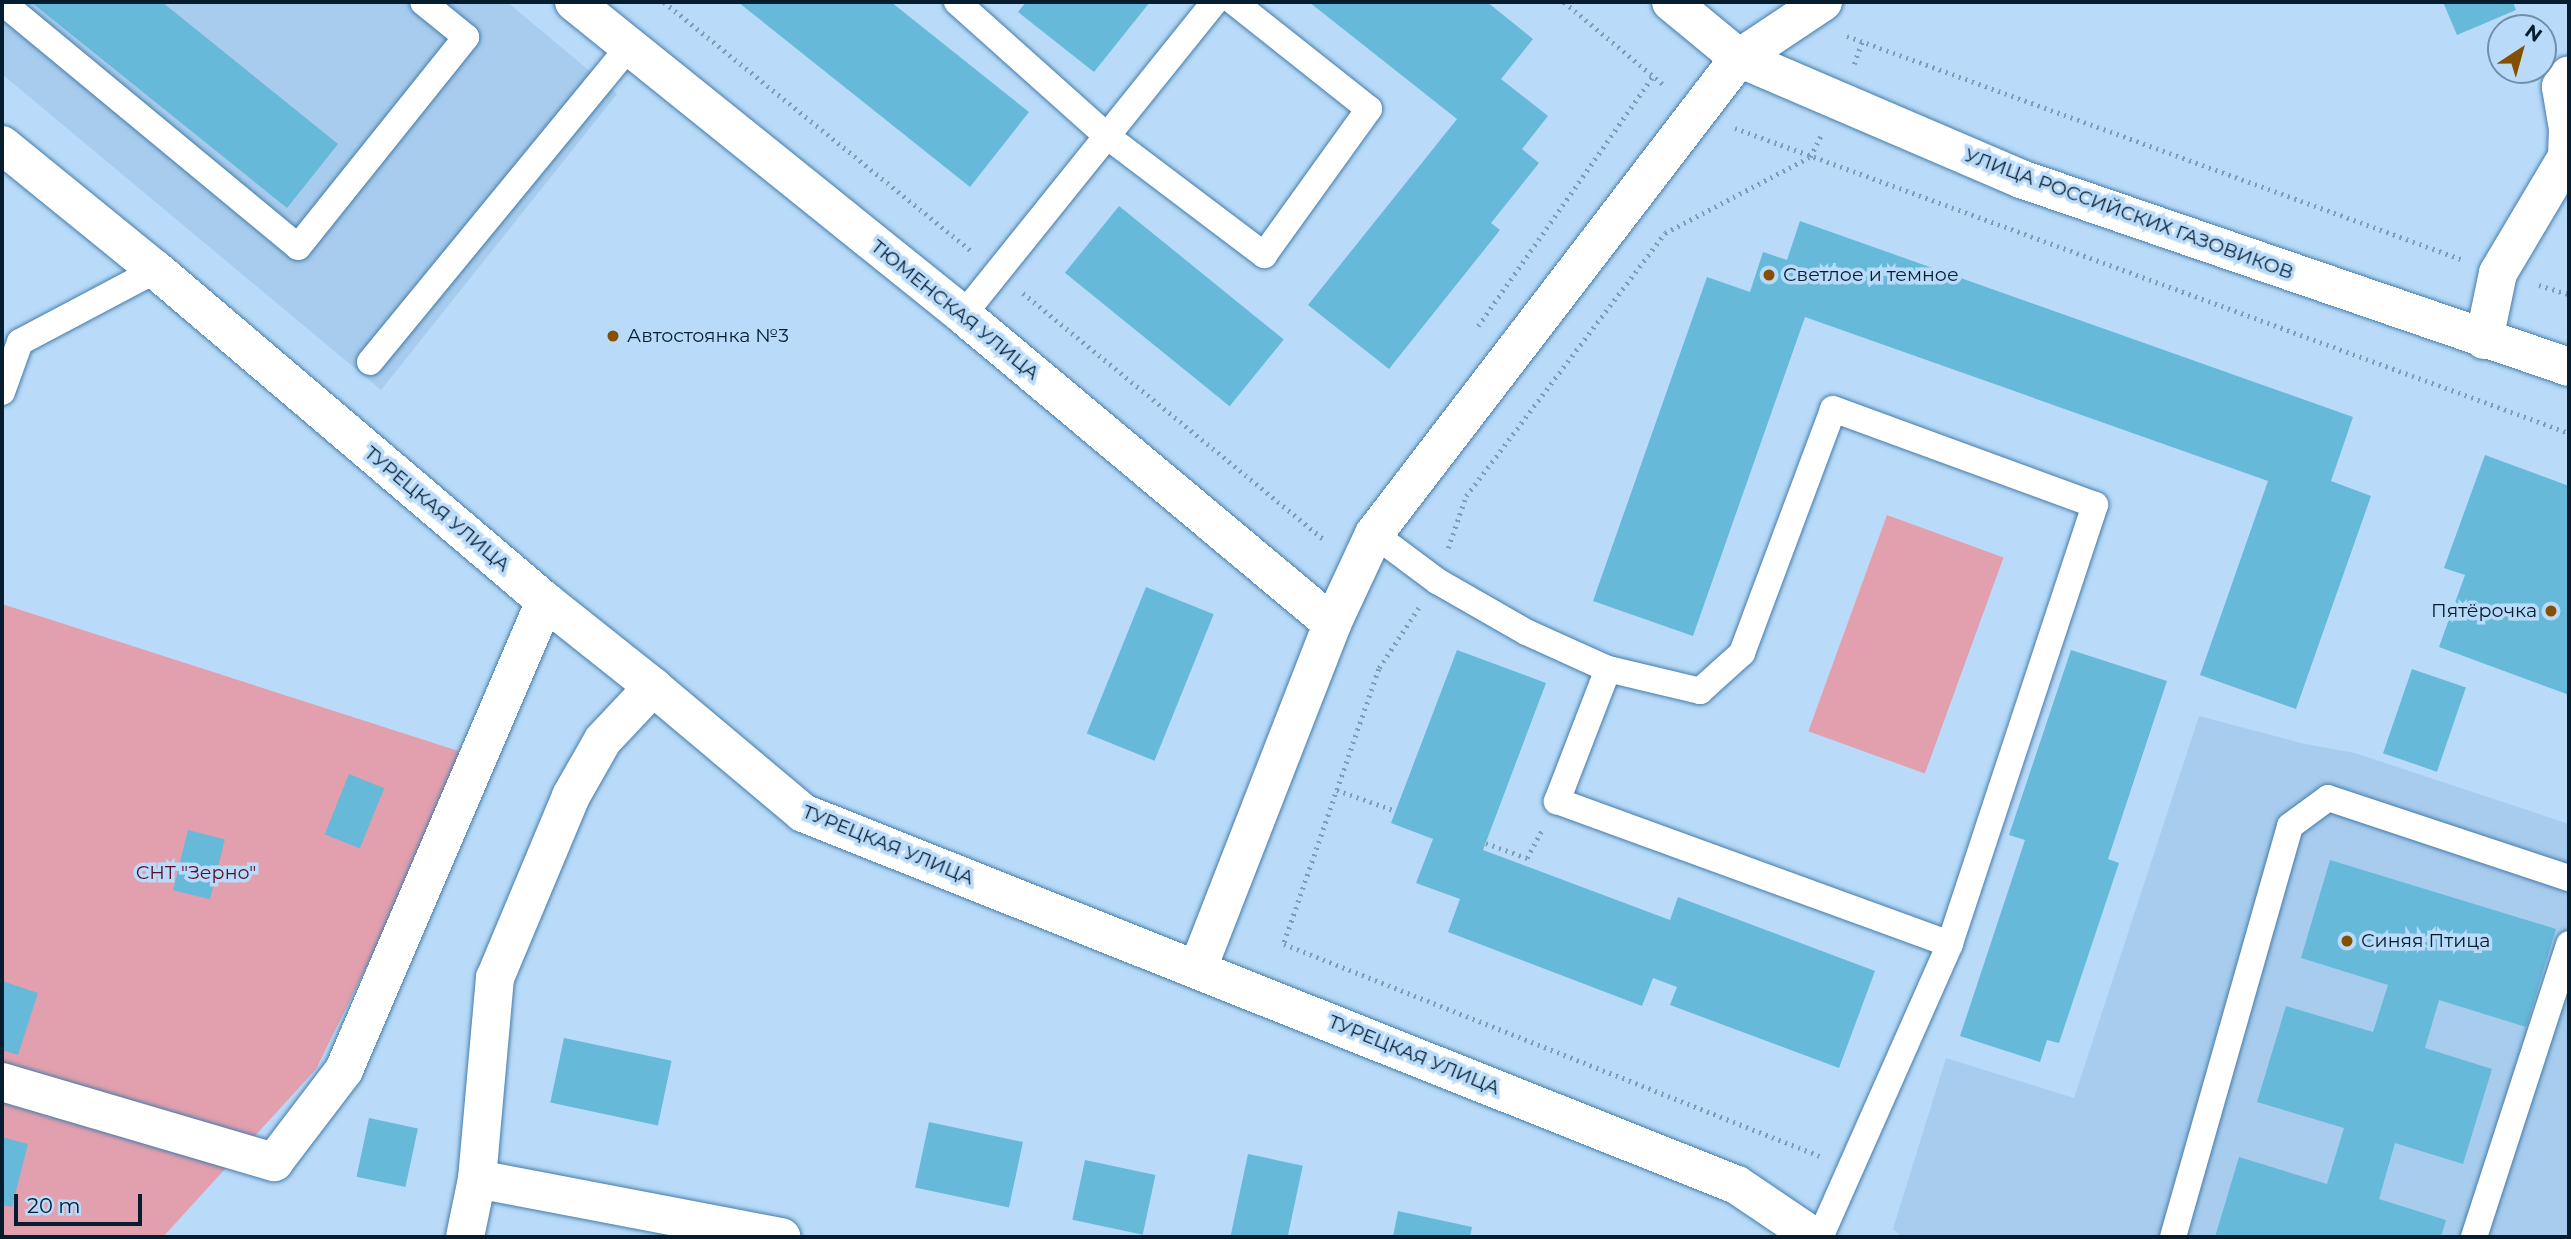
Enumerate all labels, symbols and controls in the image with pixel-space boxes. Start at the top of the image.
north arrow [2487,14,2557,84]
text: N [2520,19,2546,47]
street label: УЛИЦА РОССИЙСКИХ ГАЗОВИКОВ [1962,144,2296,284]
street label: ТЮМЕНСКАЯ УЛИЦА [866,235,1044,385]
place label: Светлое и темное [1783,264,1959,286]
marker: Светлое и темное [1761,267,1777,283]
place label: Автостоянка №3 [627,325,789,347]
marker: Автостоянка №3 [605,328,621,344]
street label: ТУРЕЦКАЯ УЛИЦА [360,442,514,576]
place label: Пятёрочка [2431,600,2537,622]
marker: Пятёрочка [2543,603,2559,619]
street label: ТУРЕЦКАЯ УЛИЦА [799,800,977,890]
park label: СНТ "Зерно" [136,862,256,884]
place label: Синяя Птица [2361,930,2490,952]
marker: Синяя Птица [2339,933,2355,949]
street label: ТУРЕЦКАЯ УЛИЦА [1325,1010,1503,1100]
scale bar [18,1180,145,1224]
text: 20 m [27,1193,81,1218]

